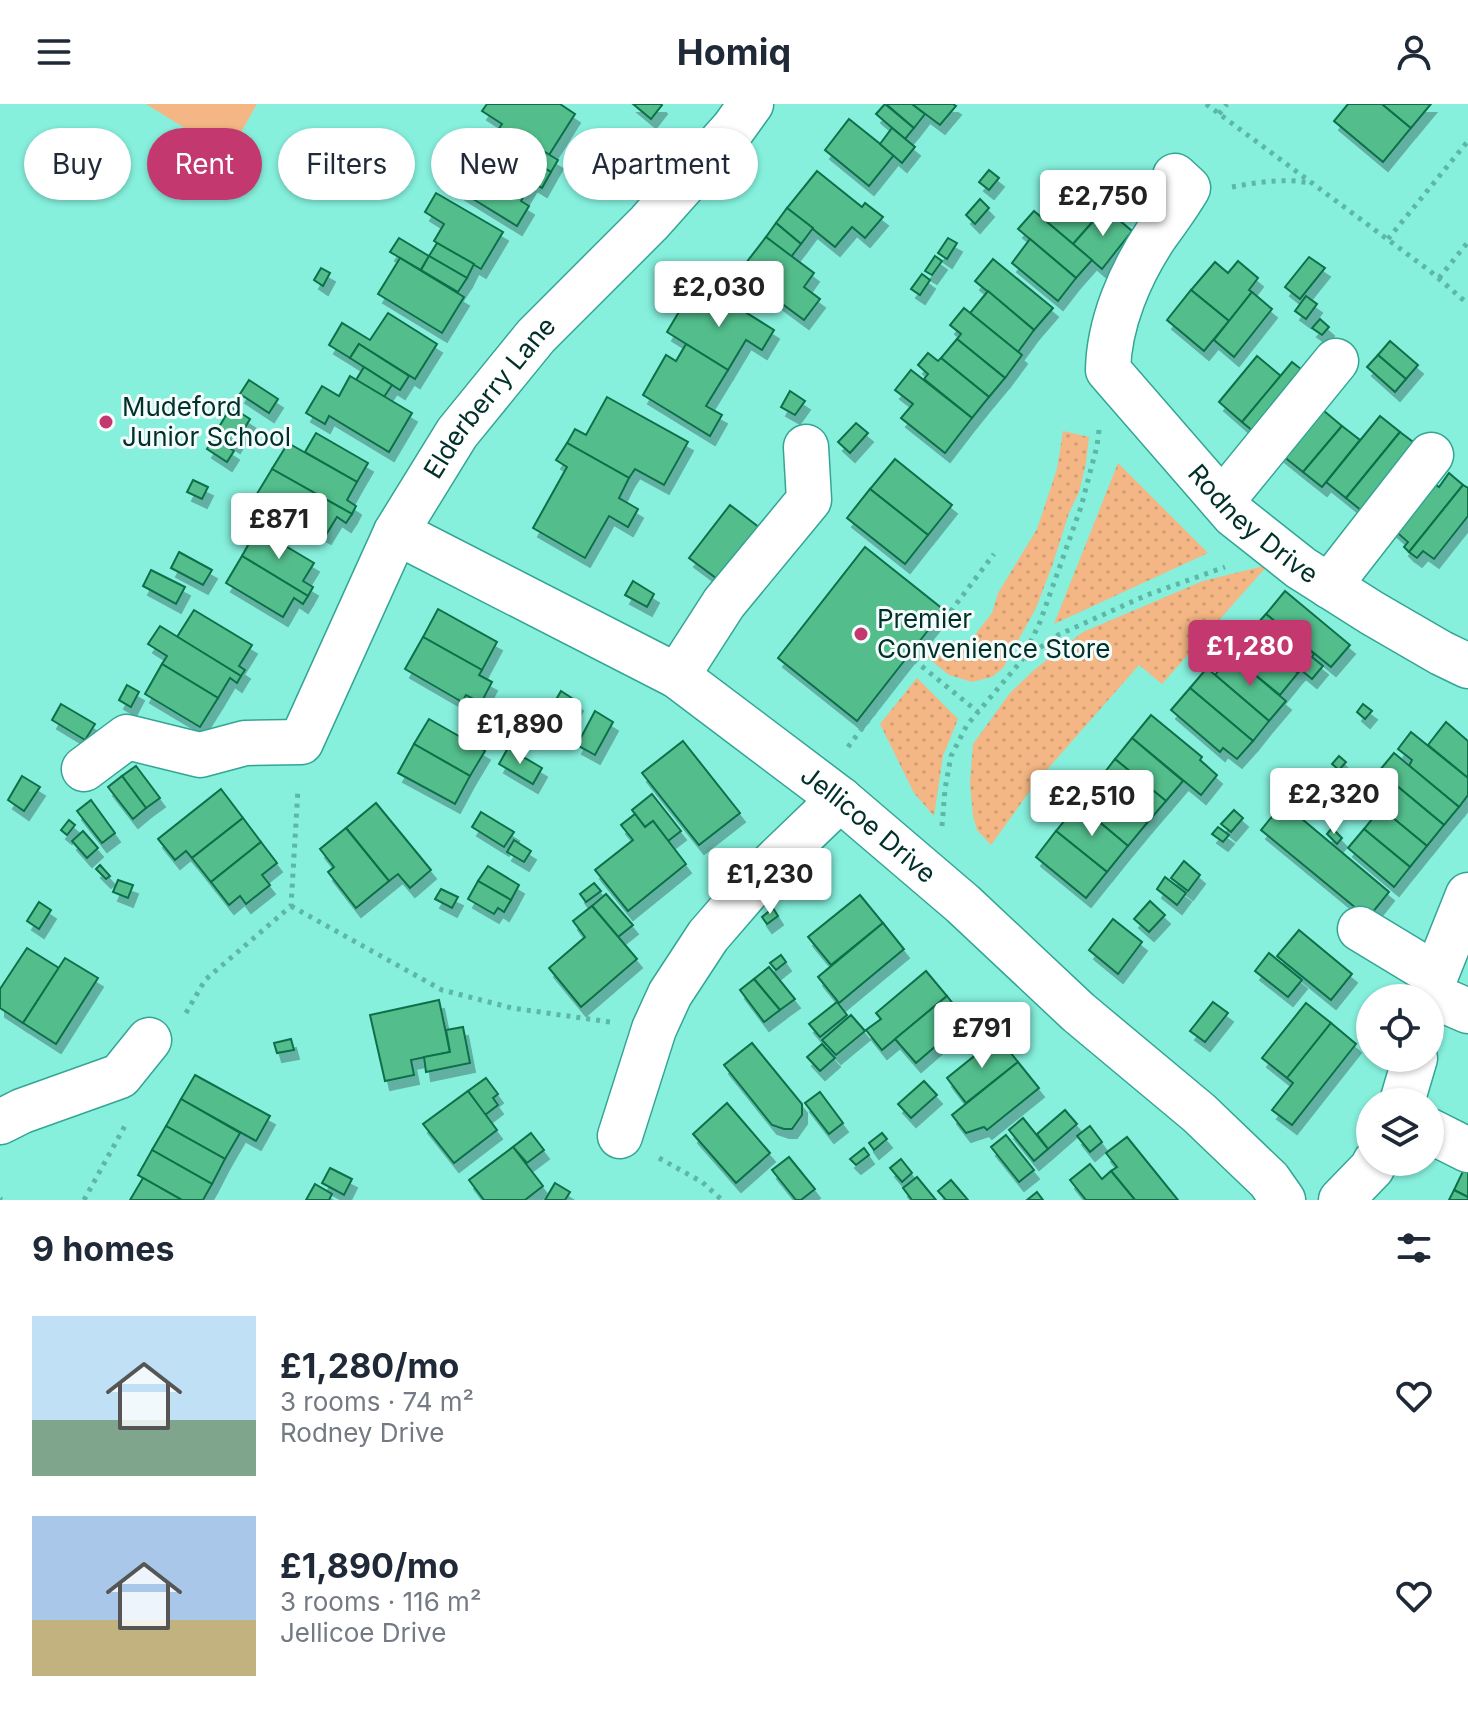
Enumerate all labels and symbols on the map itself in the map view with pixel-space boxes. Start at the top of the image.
pin: £2,750 [1038,170,1168,238]
pin: £2,030 [654,261,784,329]
street label: Elderberry Lane [417,310,561,484]
place label: Mudeford Junior School [122,391,291,452]
marker: Mudeford Junior School [97,413,115,431]
street label: Rodney Drive [1182,458,1324,590]
pin: £871 [232,493,326,561]
place label: Premier Convenience Store [877,603,1110,664]
pin: £1,280 [1185,620,1315,688]
marker: Premier Convenience Store [852,625,870,643]
pin: £1,890 [455,698,585,766]
street label: Jellicoe Drive [795,759,943,889]
pin: £2,320 [1269,768,1399,836]
pin: £2,510 [1027,770,1157,838]
pin: £1,230 [705,848,835,916]
pin: £791 [935,1002,1029,1070]

